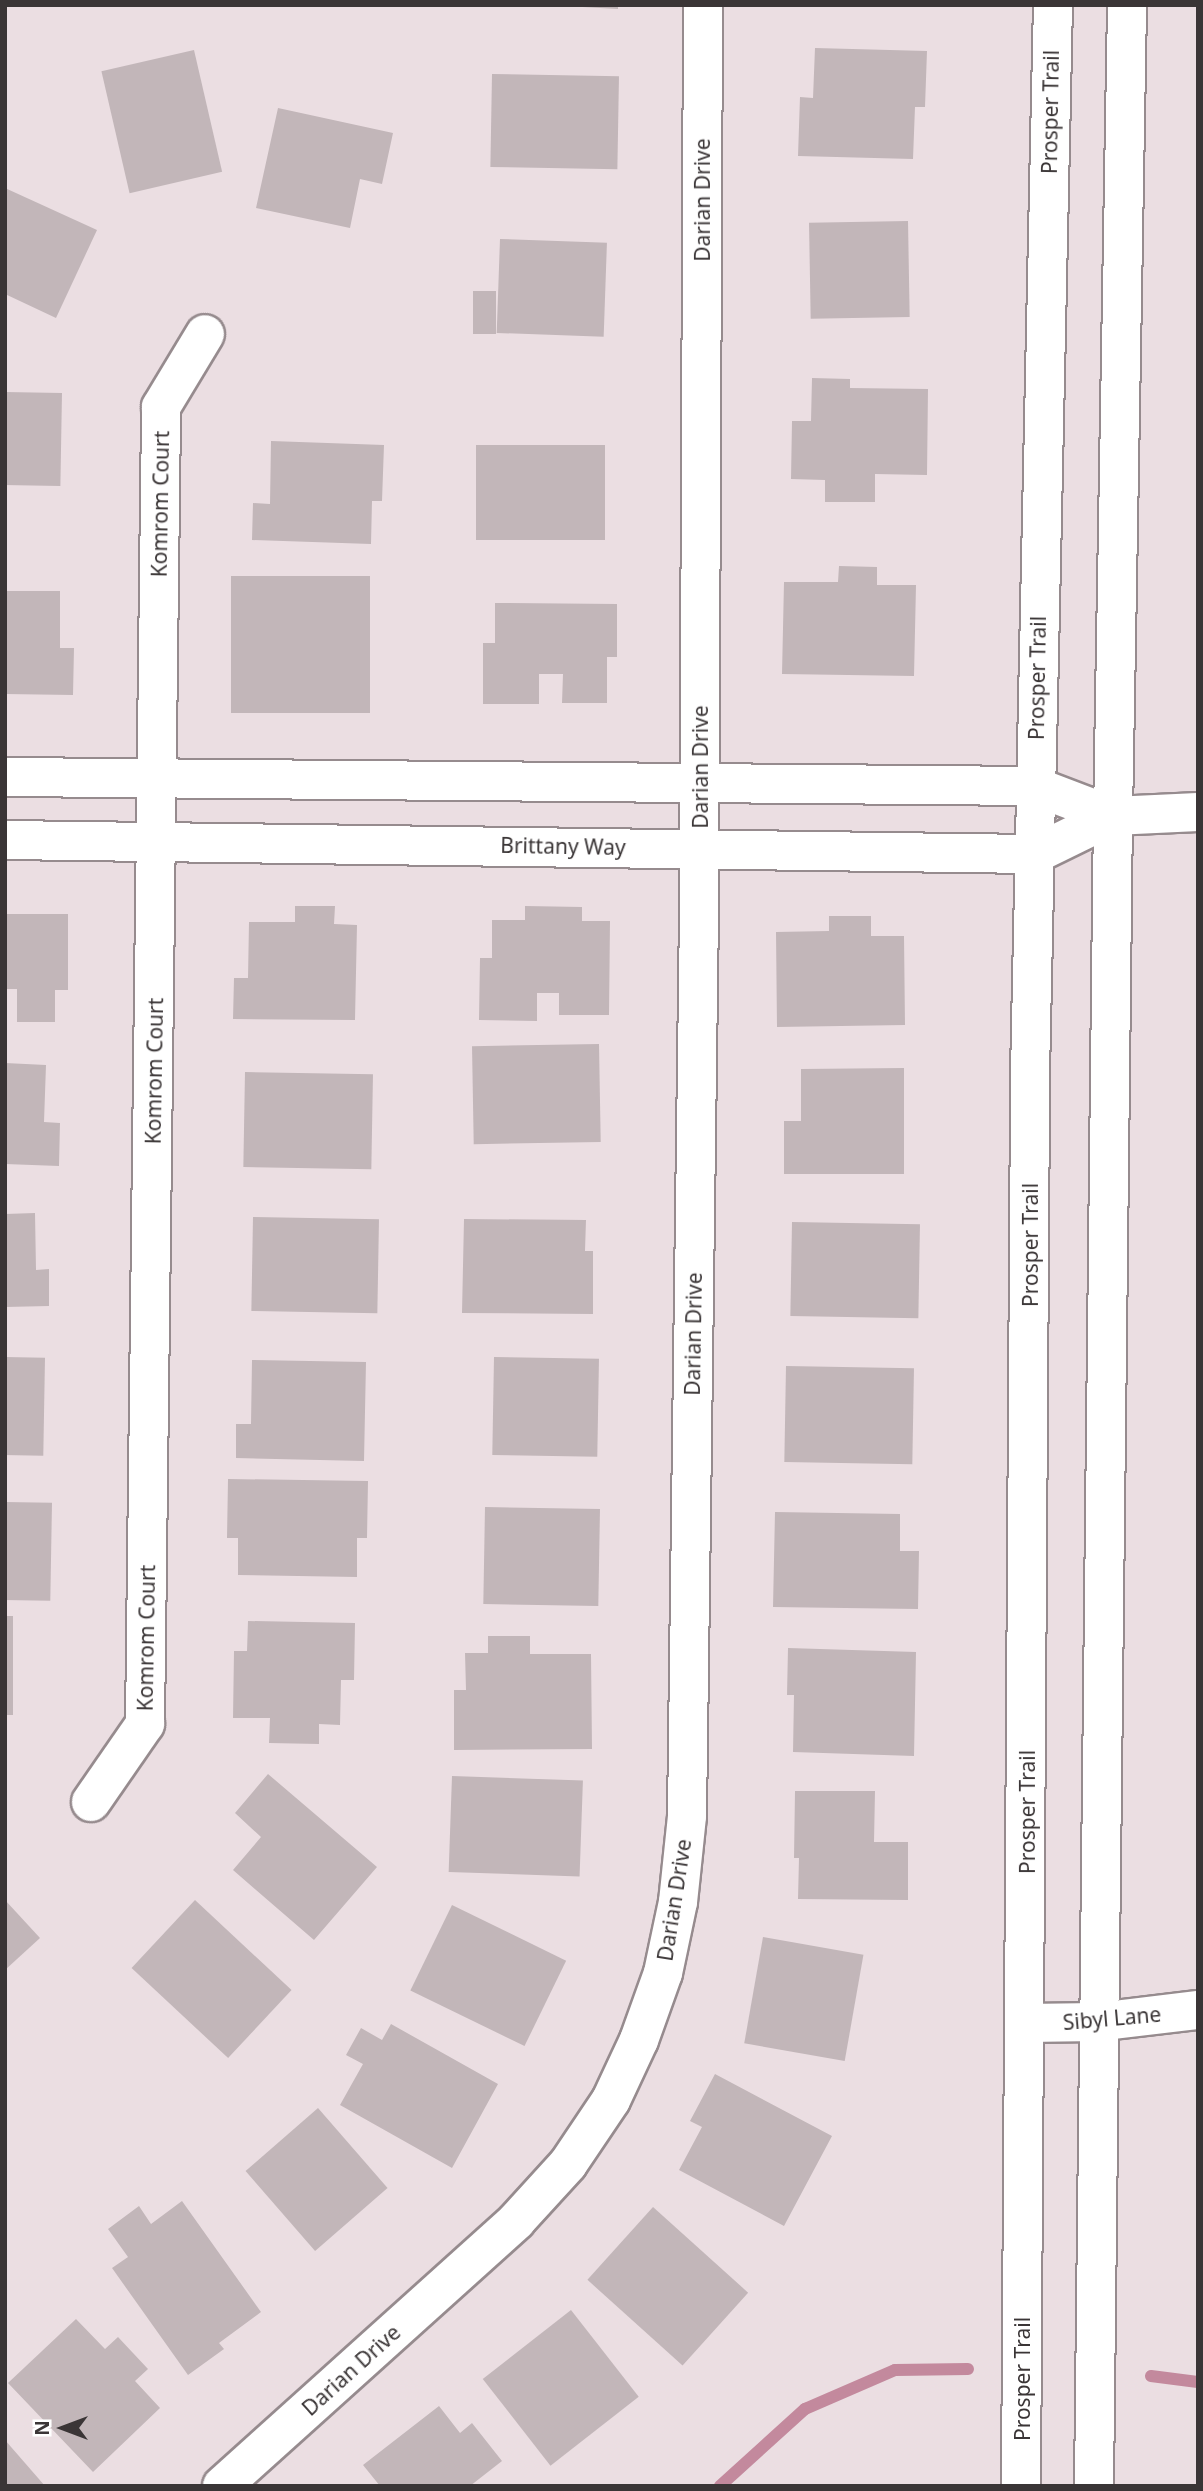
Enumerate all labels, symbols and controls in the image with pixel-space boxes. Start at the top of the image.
street label: Prosper Trail [1036,50,1064,174]
street label: Darian Drive [689,138,715,262]
street label: Komrom Court [146,430,174,578]
street label: Prosper Trail [1023,616,1051,740]
street label: Darian Drive [687,705,713,829]
street label: Brittany Way [500,832,626,860]
street label: Komrom Court [140,997,168,1145]
street label: Prosper Trail [1017,1183,1043,1307]
street label: Darian Drive [679,1272,707,1396]
street label: Komrom Court [132,1564,160,1712]
street label: Prosper Trail [1014,1750,1040,1874]
street label: Darian Drive [652,1837,696,1963]
street label: Sibyl Lane [1062,2001,1162,2035]
street label: Prosper Trail [1009,2317,1035,2441]
street label: Darian Drive [297,2319,405,2421]
north arrow [28,2393,98,2463]
text: N [29,2420,55,2436]

